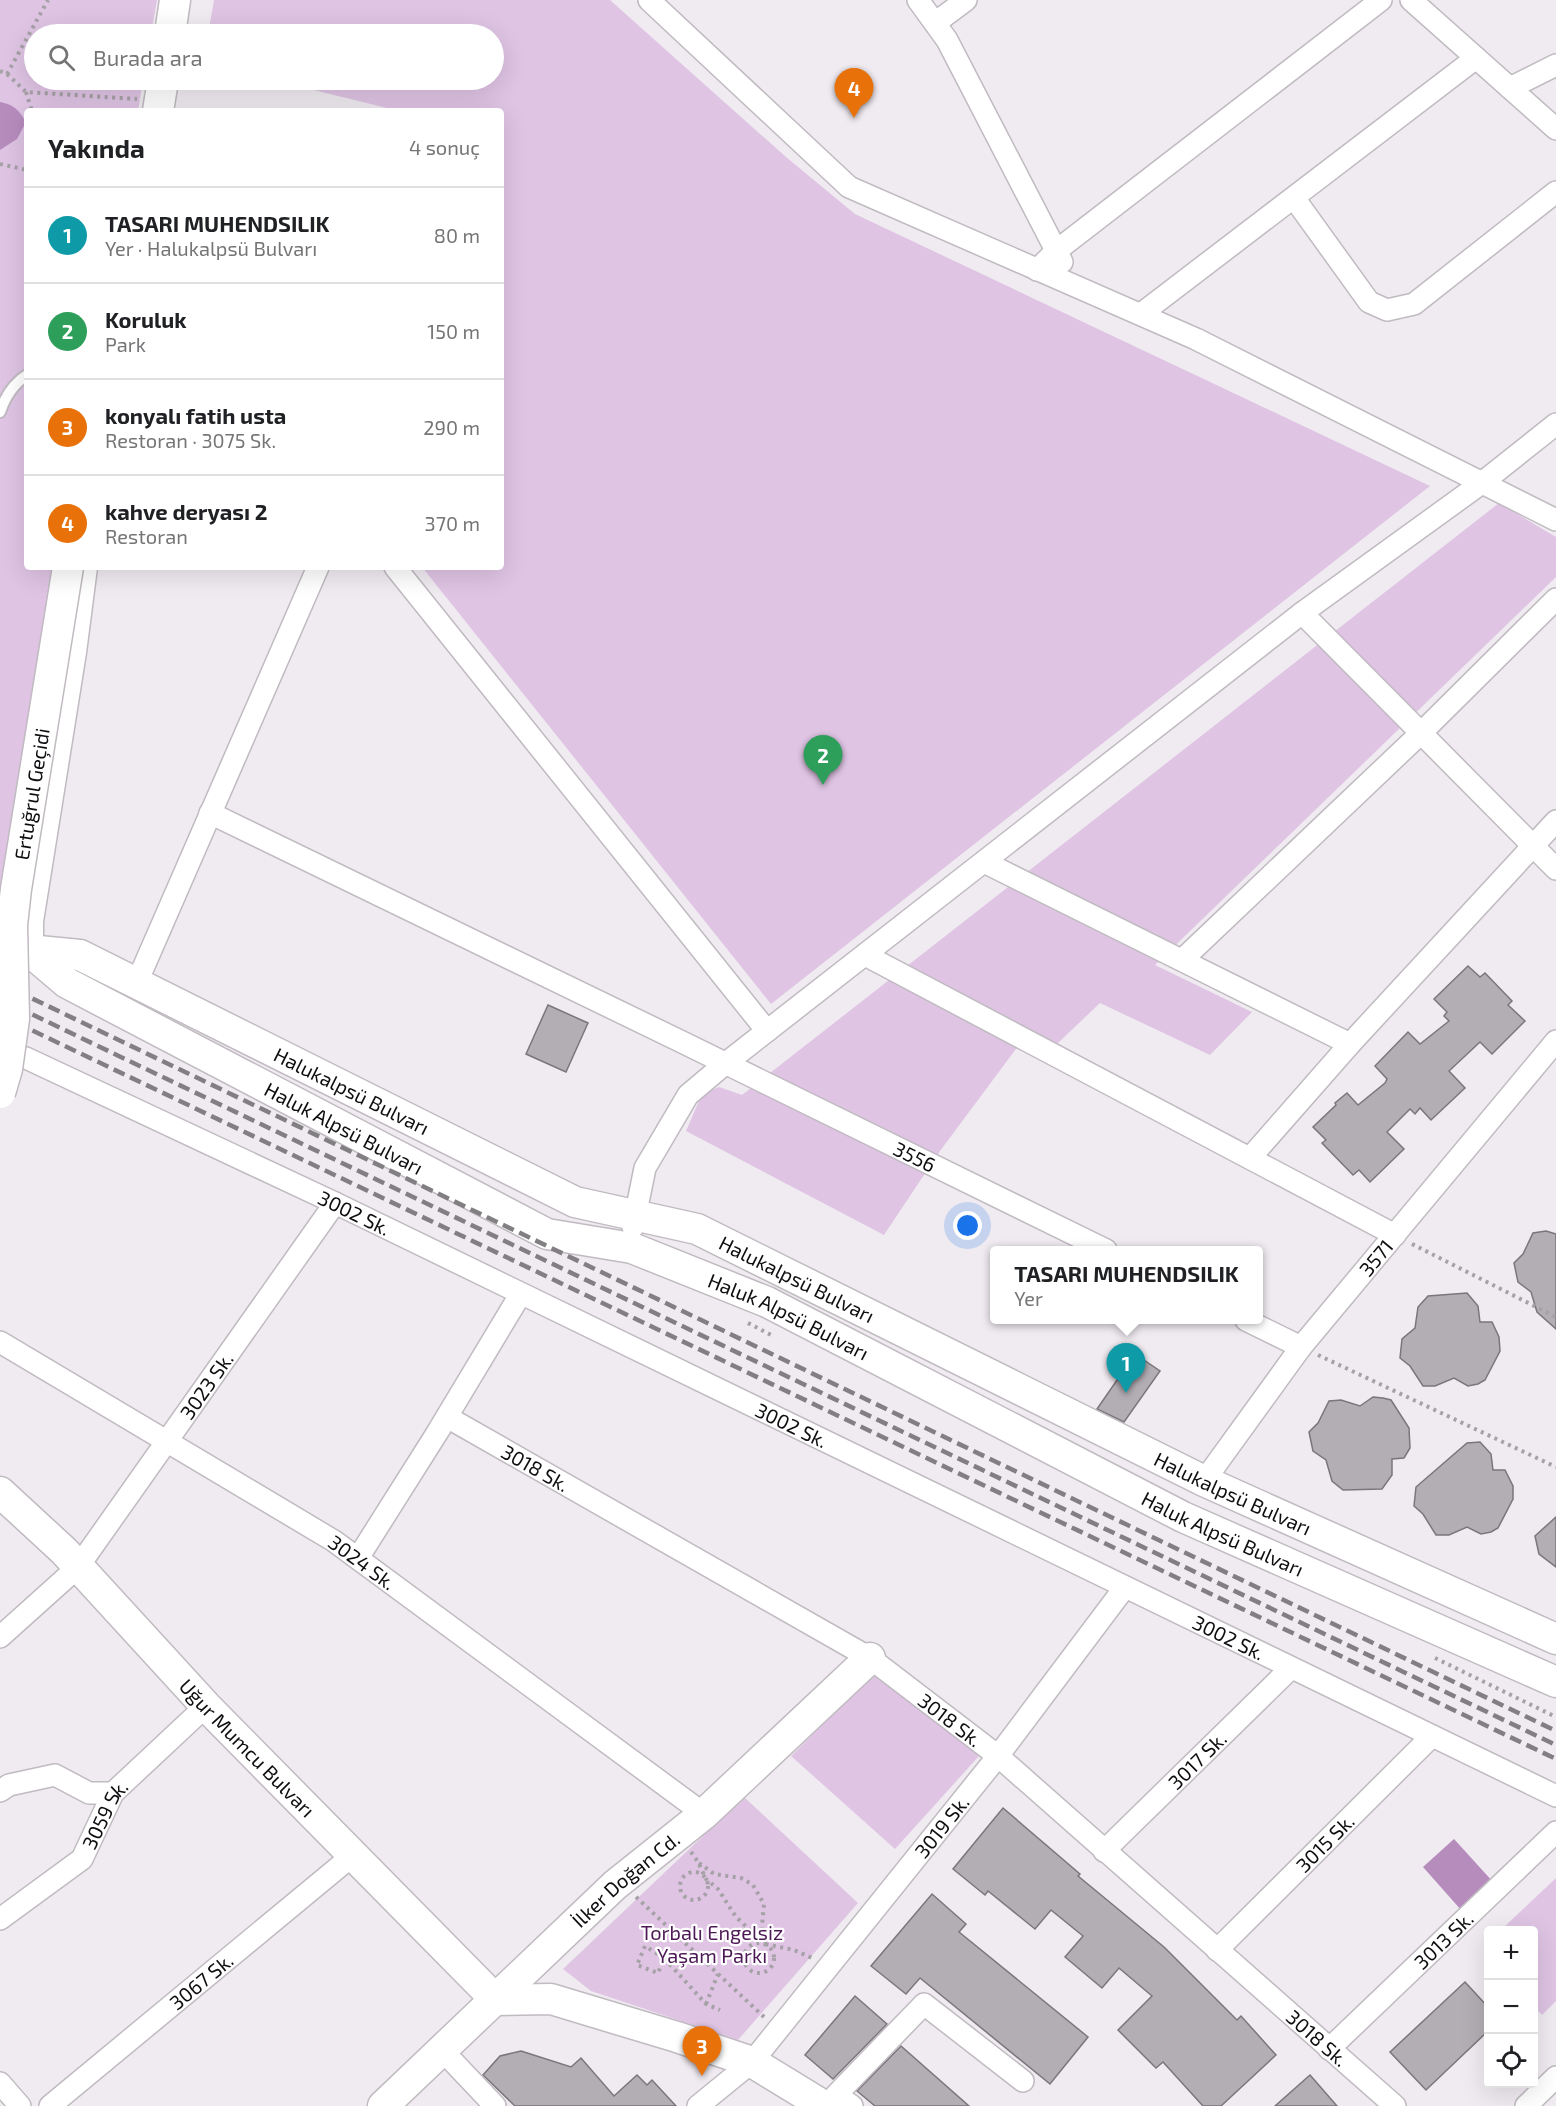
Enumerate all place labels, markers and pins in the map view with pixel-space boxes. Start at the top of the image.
pin: 4 [834,68,874,118]
pin: 2 [804,736,842,785]
pin: 1 [1106,1344,1146,1393]
pin: 3 [682,2026,722,2076]

